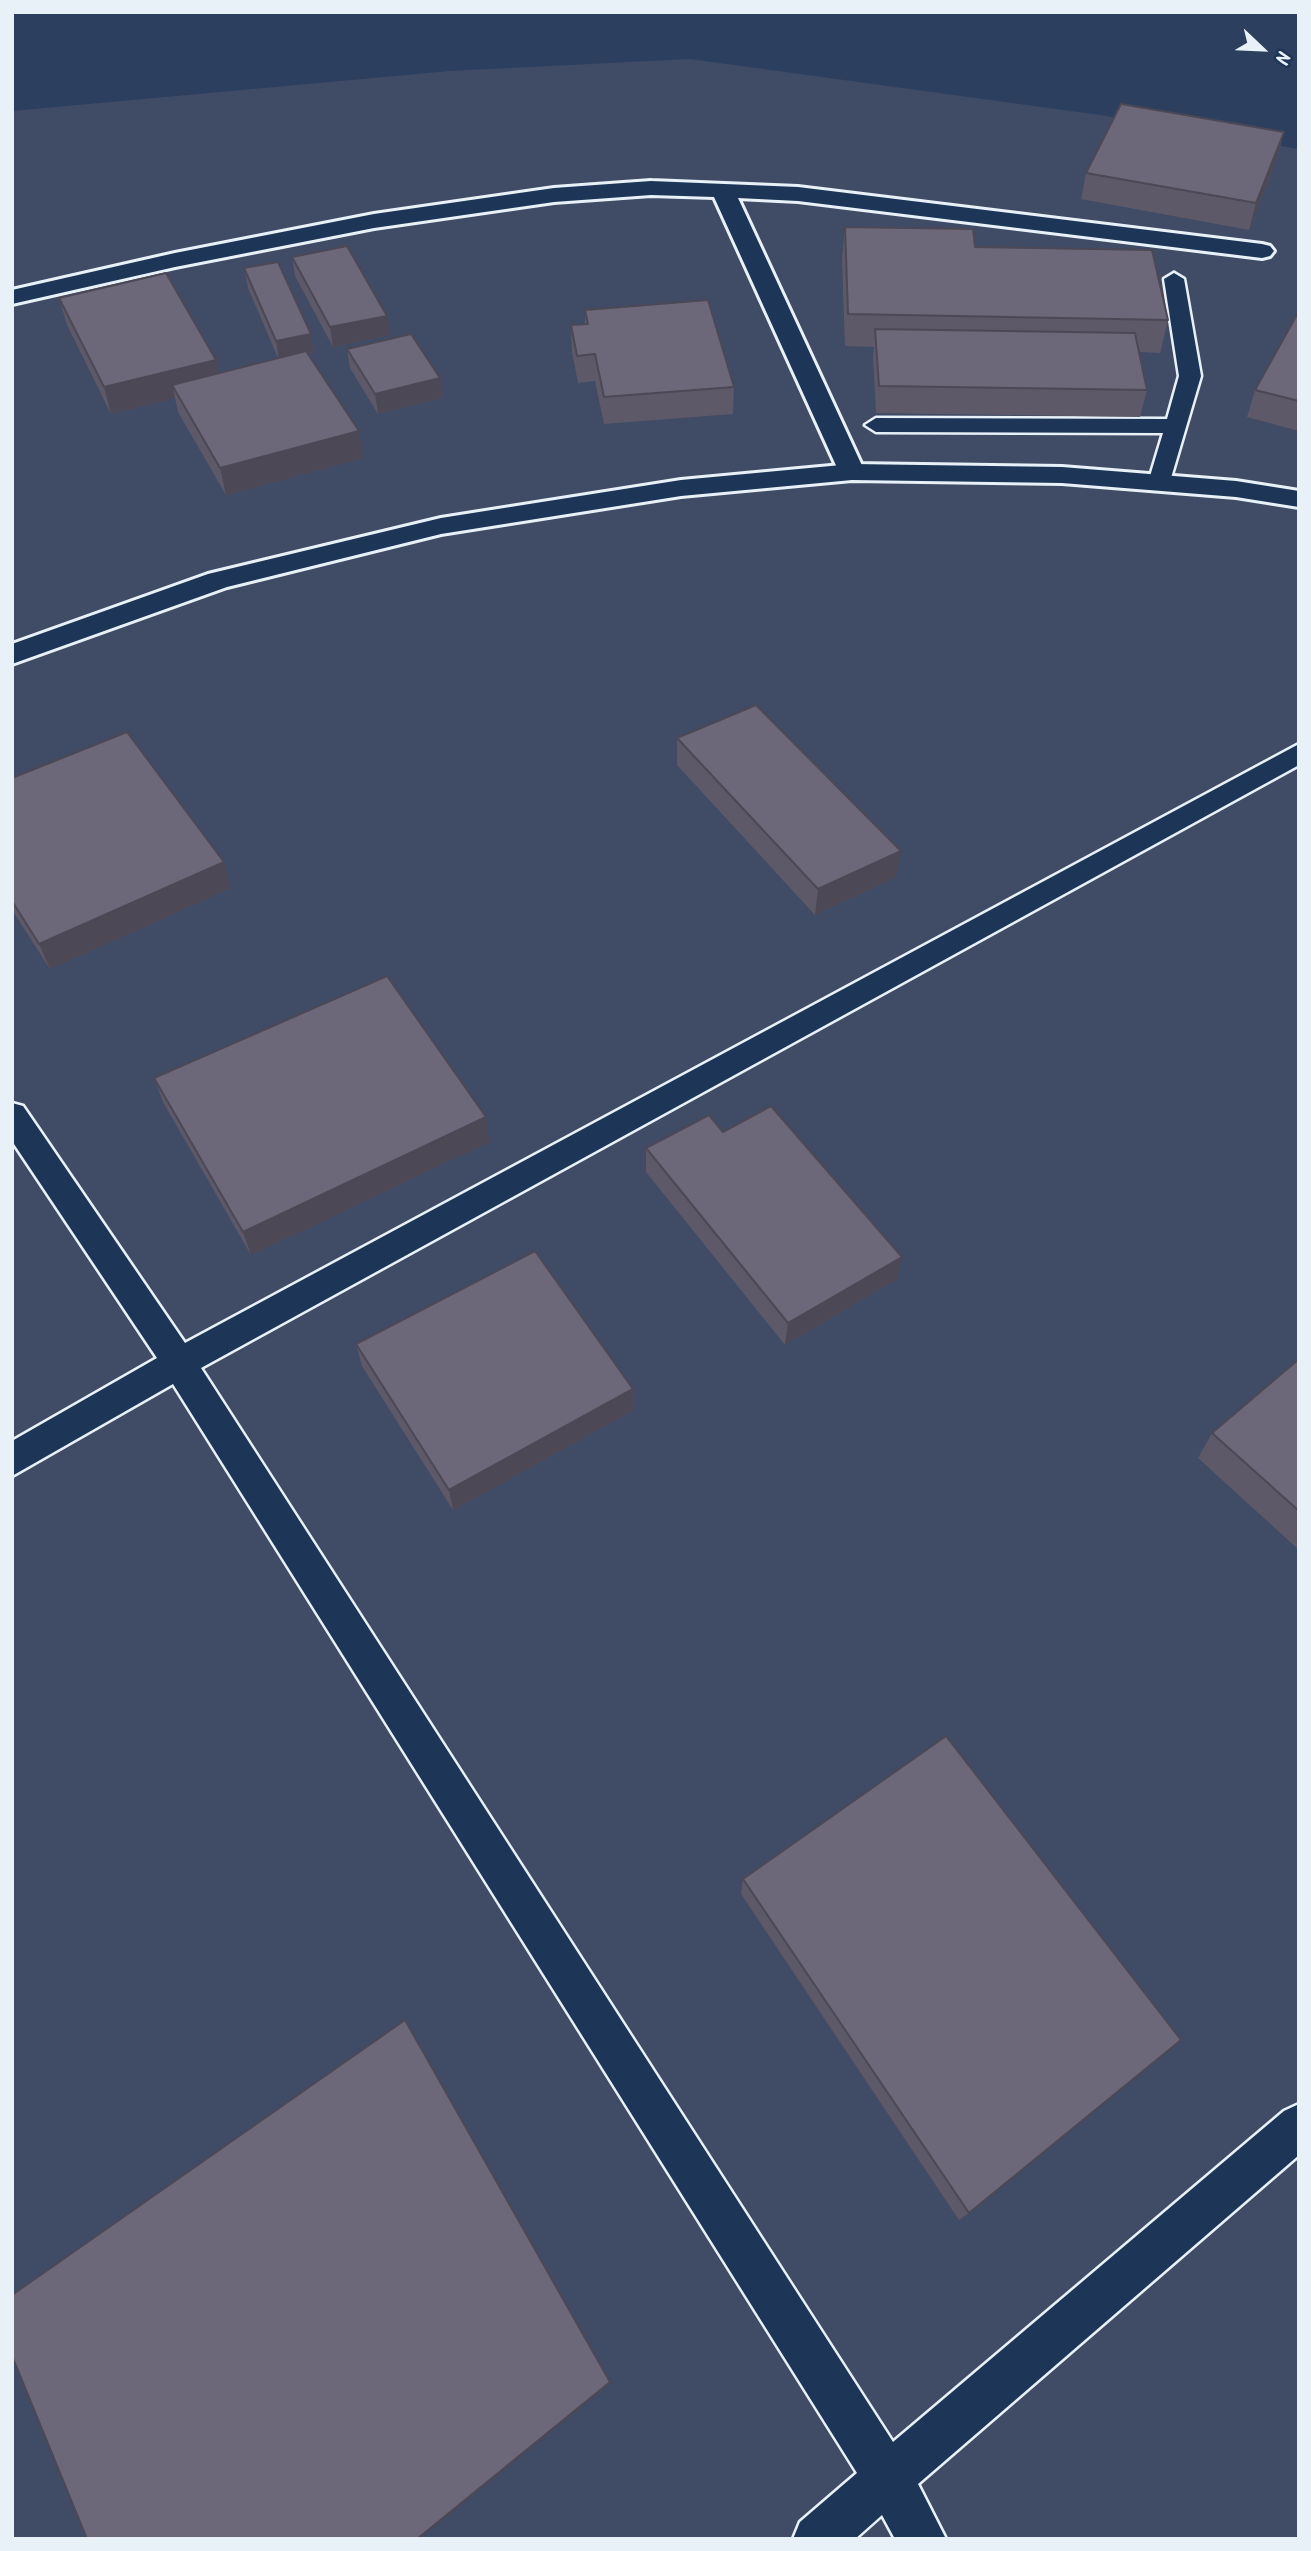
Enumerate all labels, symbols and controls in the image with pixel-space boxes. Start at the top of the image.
north arrow [1227,14,1297,84]
text: N [1265,46,1297,69]

